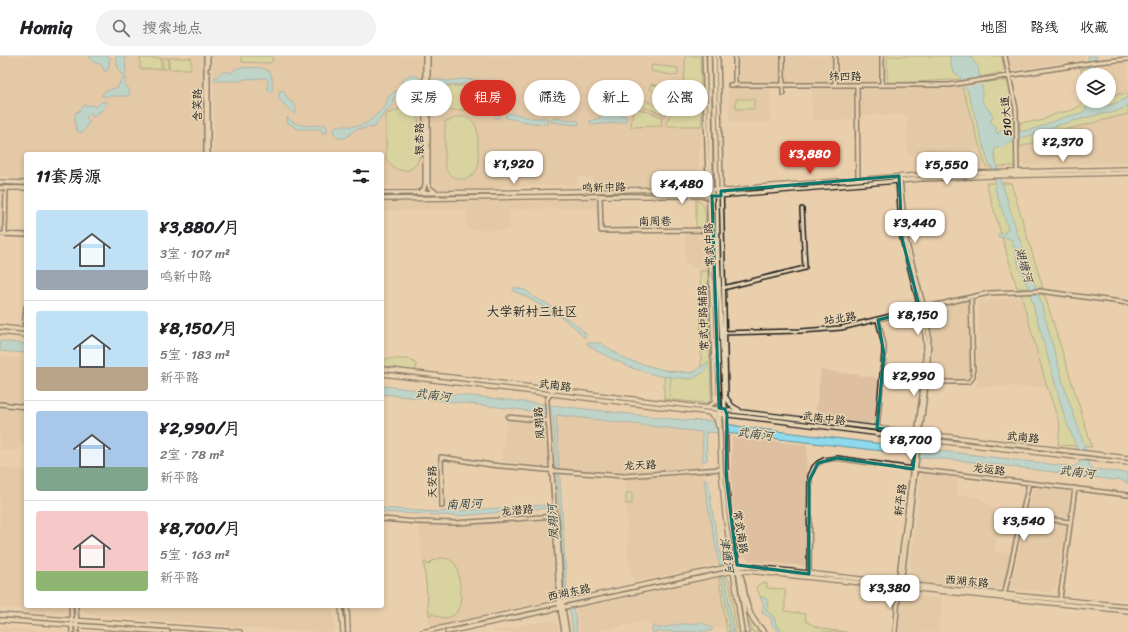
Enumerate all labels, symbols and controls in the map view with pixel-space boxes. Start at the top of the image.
search box [96,10,376,46]
text: Homiq [20,11,72,44]
text: 搜索地点 [142,15,202,41]
text: 地图 [980,15,1008,40]
text: 路线 [1030,15,1058,40]
text: 收藏 [1080,15,1108,40]
icon: search [110,17,132,39]
street label: 纬四路 [829,67,862,86]
map controls [1076,68,1116,108]
button: layers [1076,68,1116,108]
chip: 买房 [396,80,452,116]
chip: 租房 [460,80,516,116]
chip: 筛选 [524,80,580,116]
chip: 新上 [588,80,644,116]
chip: 公寓 [652,80,708,116]
street label: 含笑路 [188,89,207,122]
street label: 510大道 [995,95,1018,137]
street label: 银杏路 [410,123,429,156]
pin: ¥2,370 [1030,129,1096,163]
text: ¥2,370 [1043,130,1084,153]
pin: ¥3,880 [777,141,843,175]
text: ¥3,880 [789,142,831,165]
pin: ¥1,920 [481,151,547,185]
text: ¥1,920 [494,152,534,175]
pin: ¥5,550 [914,152,980,186]
text: ¥5,550 [926,153,968,176]
text: 11套房源 [36,161,102,191]
icon: filters [350,165,372,187]
pin: ¥4,480 [649,171,715,205]
text: ¥4,480 [660,172,704,195]
street label: 鸣新中路 [582,178,626,197]
pin: ¥3,440 [882,210,948,244]
text: ¥3,440 [894,211,936,234]
text: ¥3,880/月 [160,212,240,242]
street label: 南周巷 [638,212,672,231]
street label: 常武中路 [699,223,720,267]
icon: home [68,226,116,274]
text: 3室 · 107 m² [160,242,230,265]
water label: 湖塘河 [1008,245,1040,287]
text: 鸣新中路 [160,265,212,288]
street label: 常武中路辅路 [693,285,714,351]
district label: 大学新村三社区 [486,300,578,323]
pin: ¥8,150 [885,302,951,336]
text: ¥8,150 [898,303,938,326]
street label: 站北路 [822,307,858,330]
text: ¥8,150/月 [160,313,238,343]
icon: home [68,327,116,375]
text: 5室 · 183 m² [160,343,230,366]
pin: ¥2,990 [881,363,947,397]
text: ¥2,990 [893,364,935,387]
text: 新平路 [160,366,199,389]
street label: 武南路 [537,374,572,397]
water label: 武南河 [414,382,454,408]
street label: 凤翔路 [529,406,550,440]
street label: 武南中路 [801,406,847,431]
text: ¥2,990/月 [160,413,241,443]
water label: 武南河 [736,421,776,447]
street label: 武南路 [1006,426,1040,449]
icon: home [68,427,116,475]
pin: ¥8,700 [878,427,944,461]
text: ¥8,700 [890,428,932,451]
text: 2室 · 78 m² [160,443,224,466]
street label: 龙天路 [623,455,657,476]
street label: 龙运路 [971,458,1006,481]
water label: 武南河 [1058,459,1098,485]
street label: 天安路 [423,465,442,499]
text: 新平路 [160,466,199,489]
street label: 新平路 [889,483,912,518]
water label: 南周河 [446,492,484,516]
street label: 龙潜路 [500,500,534,521]
water label: 凤翔河 [541,501,565,541]
pin: ¥3,540 [991,508,1057,542]
street label: 常武南路 [728,509,753,555]
text: ¥3,540 [1003,509,1045,532]
text: ¥8,700/月 [160,513,241,543]
icon: home [68,527,116,575]
water label: 津通河 [713,535,741,577]
text: 5室 · 163 m² [160,543,230,566]
text: 新平路 [160,566,199,589]
street label: 西湖东路 [944,570,990,593]
pin: ¥3,380 [857,575,923,609]
text: ¥3,380 [869,576,911,599]
street label: 西湖东路 [546,579,593,606]

